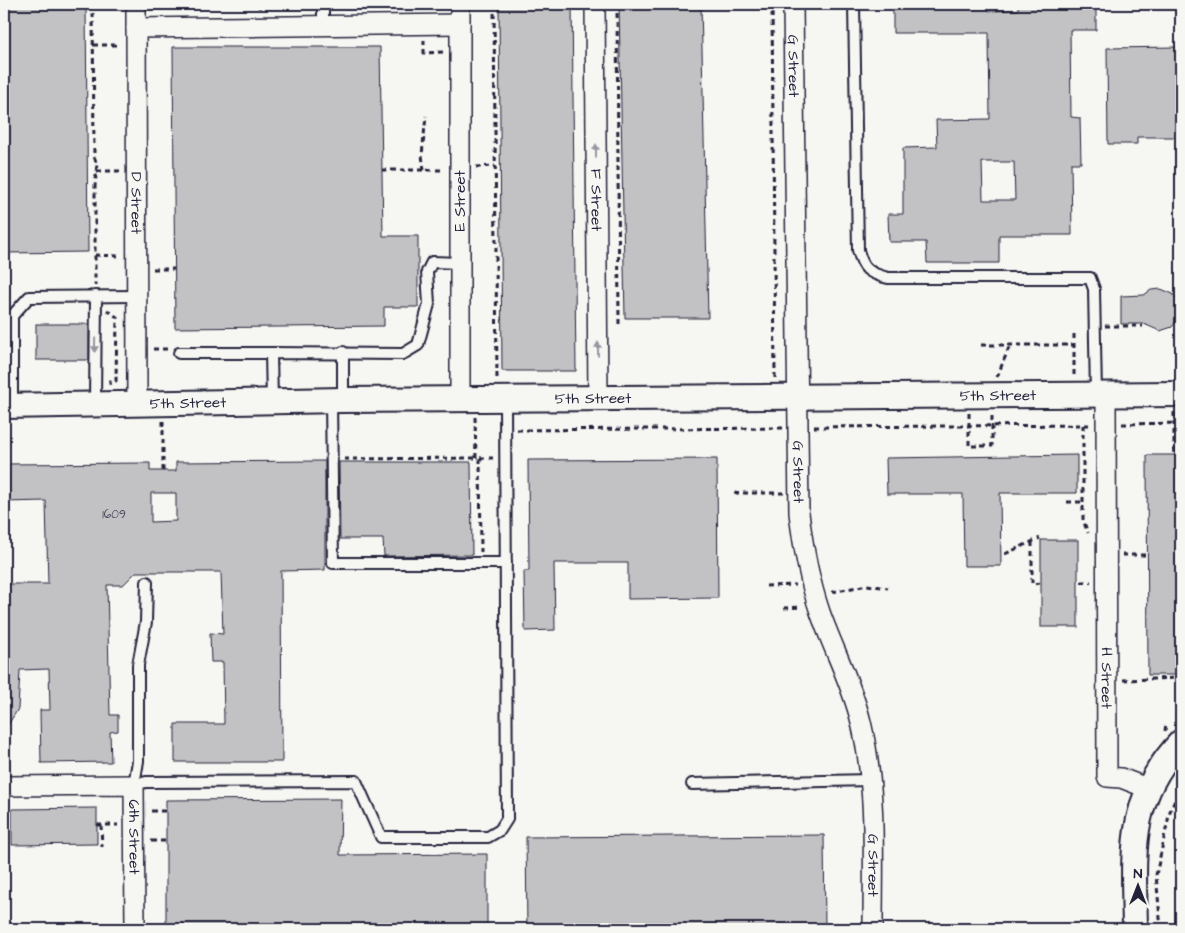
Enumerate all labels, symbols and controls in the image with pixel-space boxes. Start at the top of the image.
street label: G Street [783,35,805,97]
one-way arrow [592,143,600,159]
street label: F Street [586,169,607,231]
street label: E Street [450,170,471,232]
street label: D Street [126,172,147,234]
one-way arrow [91,337,99,353]
one-way arrow [594,341,602,357]
street label: 5th Street [960,385,1036,406]
street label: 5th Street [555,387,631,409]
street label: 5th Street [150,392,226,414]
street label: G Street [788,440,809,503]
house number: 1609 [102,506,126,523]
street label: H Street [1096,647,1117,709]
street label: 6th Street [124,799,145,875]
street label: G Street [863,834,884,897]
north arrow [1112,860,1162,910]
text: N [1134,864,1143,884]

